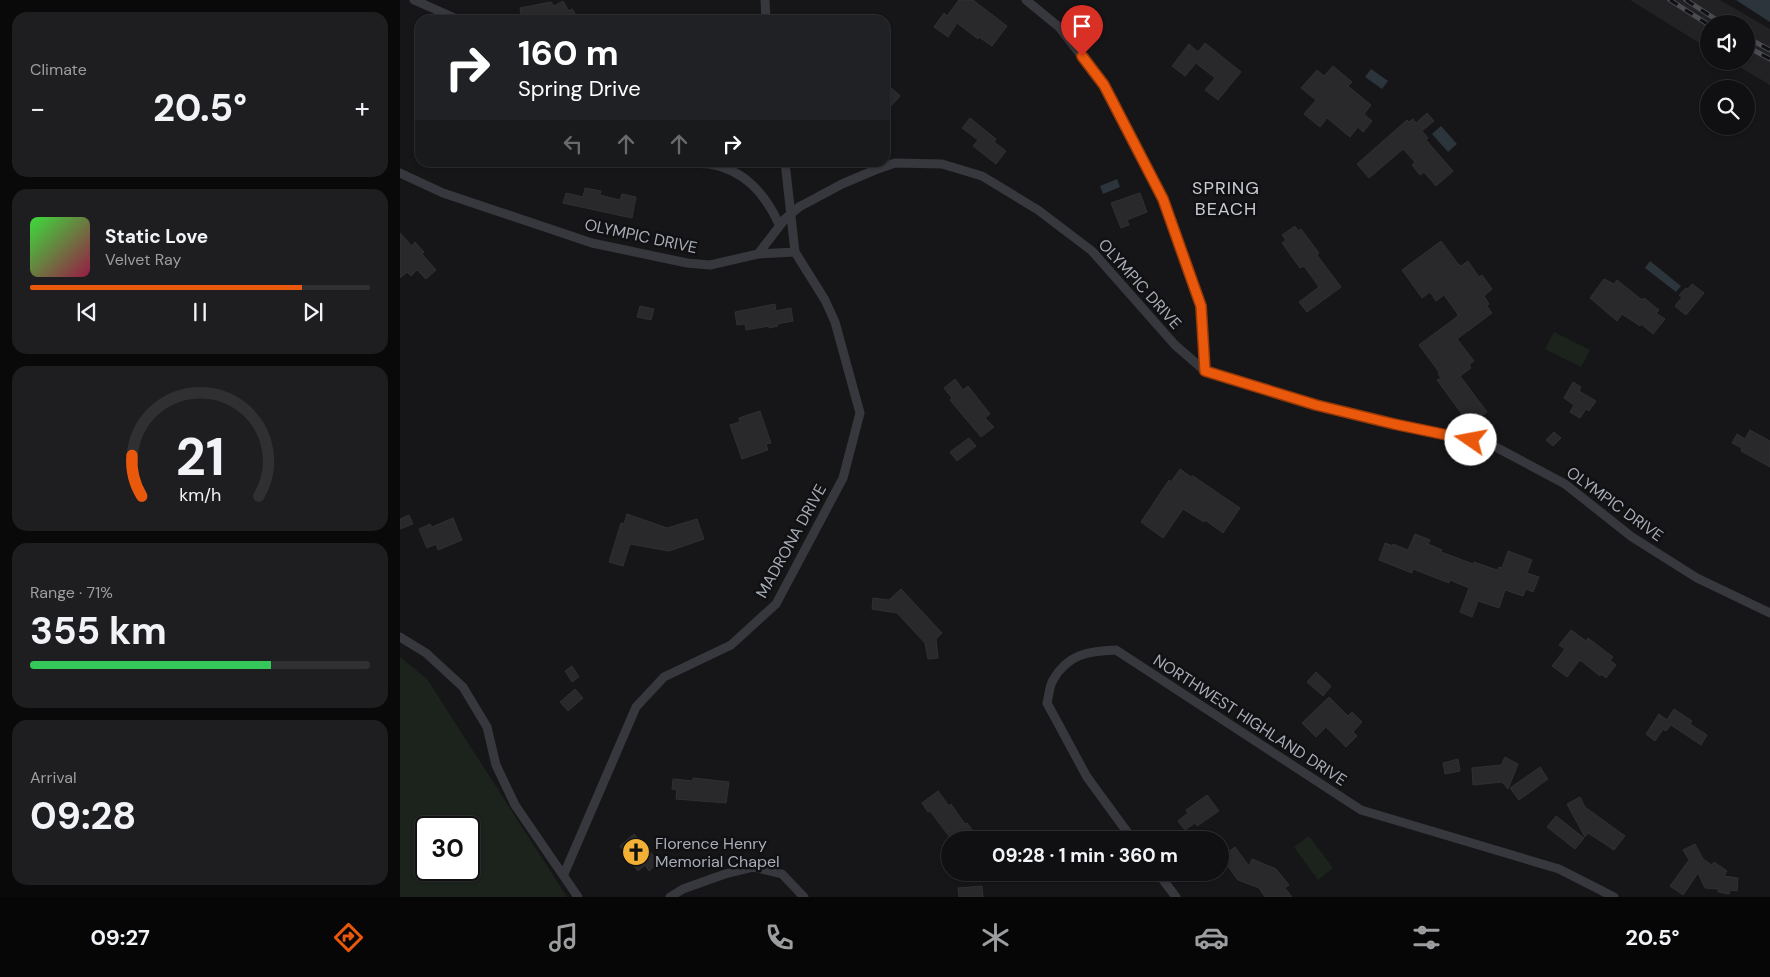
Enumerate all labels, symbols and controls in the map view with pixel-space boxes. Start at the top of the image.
pin [1061,5,1103,56]
icon: arrive [1068,12,1096,40]
map controls [1700,15,1755,135]
button: sound [1700,15,1755,70]
text: 160 m [518,30,619,76]
icon: right [435,35,500,100]
text: Climate [30,59,87,80]
text: Spring Drive [518,74,641,103]
button: search [1700,80,1755,135]
text: 20.5° [153,83,247,133]
text: − [30,90,45,127]
text: + [355,90,370,127]
icon: left [559,130,587,158]
icon: ahead [612,130,640,158]
icon: ahead [665,130,693,158]
icon: right [718,130,746,158]
district label: SPRING BEACH [1192,176,1260,221]
street label: OLYMPIC DRIVE [583,214,699,258]
text: Static Love [105,224,208,249]
street label: OLYMPIC DRIVE [1094,234,1186,334]
text: Velvet Ray [105,249,181,270]
icon: previous [73,298,101,326]
icon: pause [186,298,214,326]
icon: next [299,298,327,326]
position arrow [1444,413,1496,465]
text: 21 [176,423,224,491]
street label: OLYMPIC DRIVE [1562,462,1668,546]
street label: MADRONA DRIVE [751,480,831,602]
text: km/h [179,483,221,507]
text: Range · 71% [30,582,113,603]
text: 355 km [30,606,167,656]
street label: NORTHWEST HIGHLAND DRIVE [1149,649,1351,791]
text: Arrival [30,767,77,788]
text: 09:28 [30,791,136,841]
speed limit sign: 30 [415,816,480,881]
place label: Florence Henry Memorial Chapel [655,833,780,872]
church icon: Florence Henry Memorial Chapel [621,837,651,867]
text: 09:28 · 1 min · 360 m [992,843,1178,868]
icon: directions [331,920,366,955]
icon: music [546,920,581,955]
icon: phone [762,920,797,955]
icon: climate [978,920,1013,955]
icon: car [1194,920,1229,955]
icon: filters [1409,920,1444,955]
text: 09:27 [90,923,150,952]
text: 20.5° [1625,923,1680,952]

